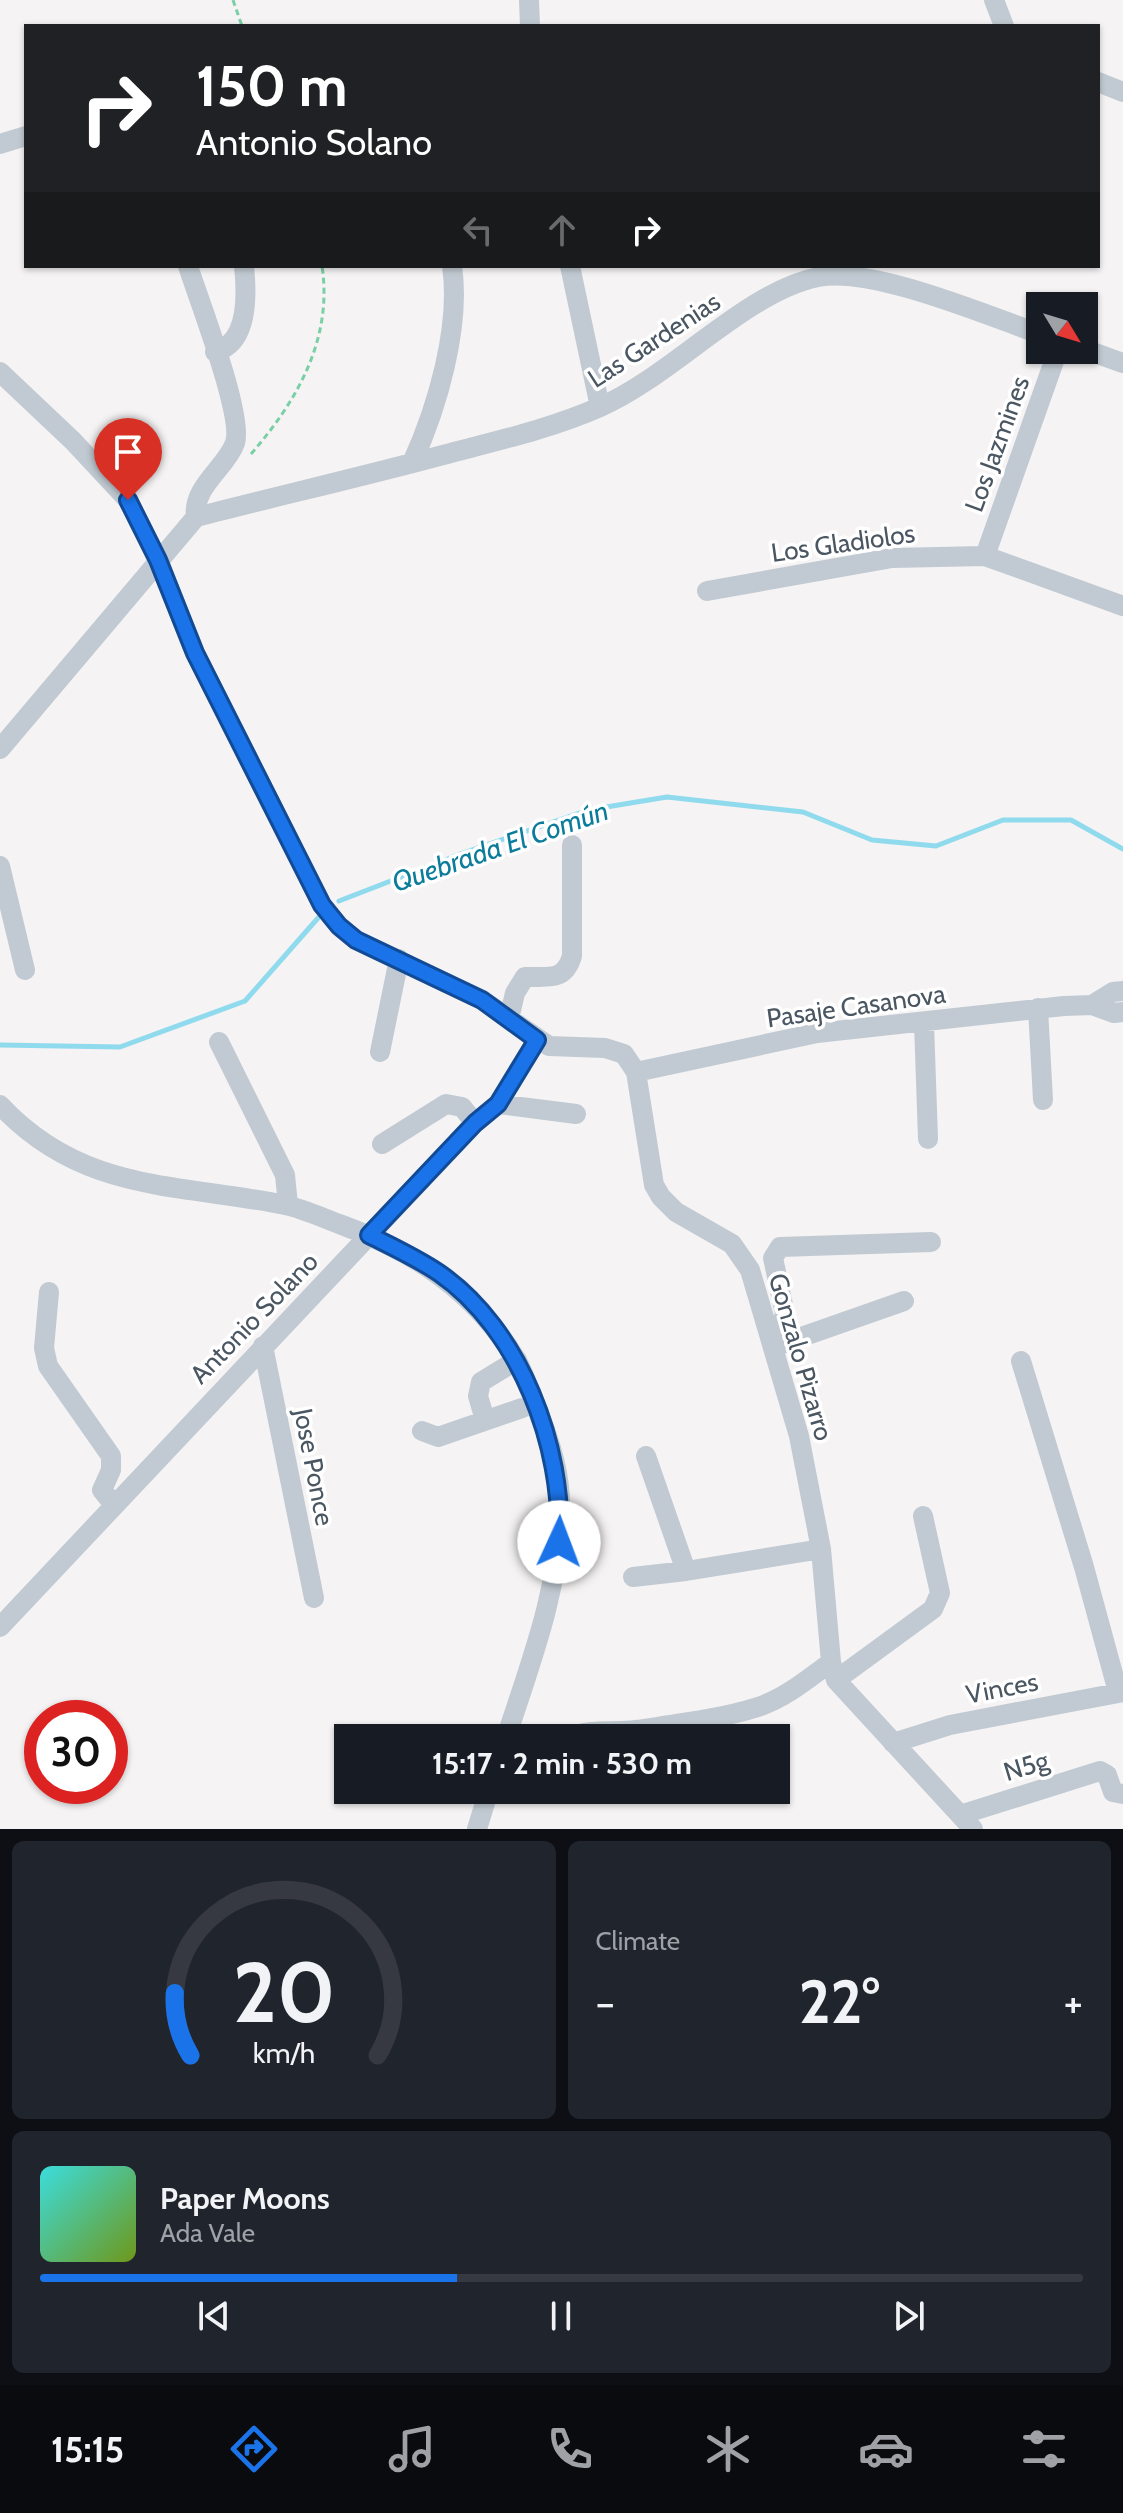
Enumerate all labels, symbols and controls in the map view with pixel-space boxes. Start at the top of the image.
text: 150 m [196,52,348,120]
icon: right [64,56,168,160]
text: Antonio Solano [196,120,432,164]
icon: left [456,208,500,252]
icon: ahead [540,208,584,252]
icon: right [624,208,668,252]
street label: Las Gardenias [582,285,726,395]
north arrow [1026,292,1098,364]
map controls [1026,292,1098,364]
street label: Los Jazmines [958,372,1036,516]
pin [94,418,162,500]
icon: arrive [106,430,150,474]
street label: Los Gladiolos [769,517,917,569]
water label: Quebrada El Común [387,793,613,899]
street label: Pasaje Casanova [764,978,948,1034]
street label: Antonio Solano [183,1246,325,1390]
street label: Gonzalo Pizarro [762,1270,840,1444]
street label: Jose Ponce [287,1405,341,1528]
position arrow [517,1500,601,1584]
street label: Vinces [963,1665,1041,1711]
speed limit sign: 30 [24,1700,128,1804]
street label: N5g [1000,1744,1053,1788]
text: 15:17 · 2 min · 530 m [432,1745,692,1782]
text: Climate [596,1925,680,1957]
text: 20 [232,1942,335,2043]
text: 22° [799,1965,880,2038]
text: − [596,1976,615,2029]
text: + [1064,1976,1083,2029]
text: km/h [252,2035,315,2070]
text: Paper Moons [160,2180,330,2217]
text: Ada Vale [160,2217,255,2249]
icon: previous [192,2294,236,2338]
icon: pause [539,2294,583,2338]
icon: next [887,2294,931,2338]
icon: directions [226,2421,282,2477]
icon: music [384,2421,440,2477]
icon: phone [542,2421,598,2477]
icon: climate [700,2421,756,2477]
icon: car [858,2421,914,2477]
icon: filters [1016,2421,1072,2477]
text: 15:15 [51,2427,124,2471]

